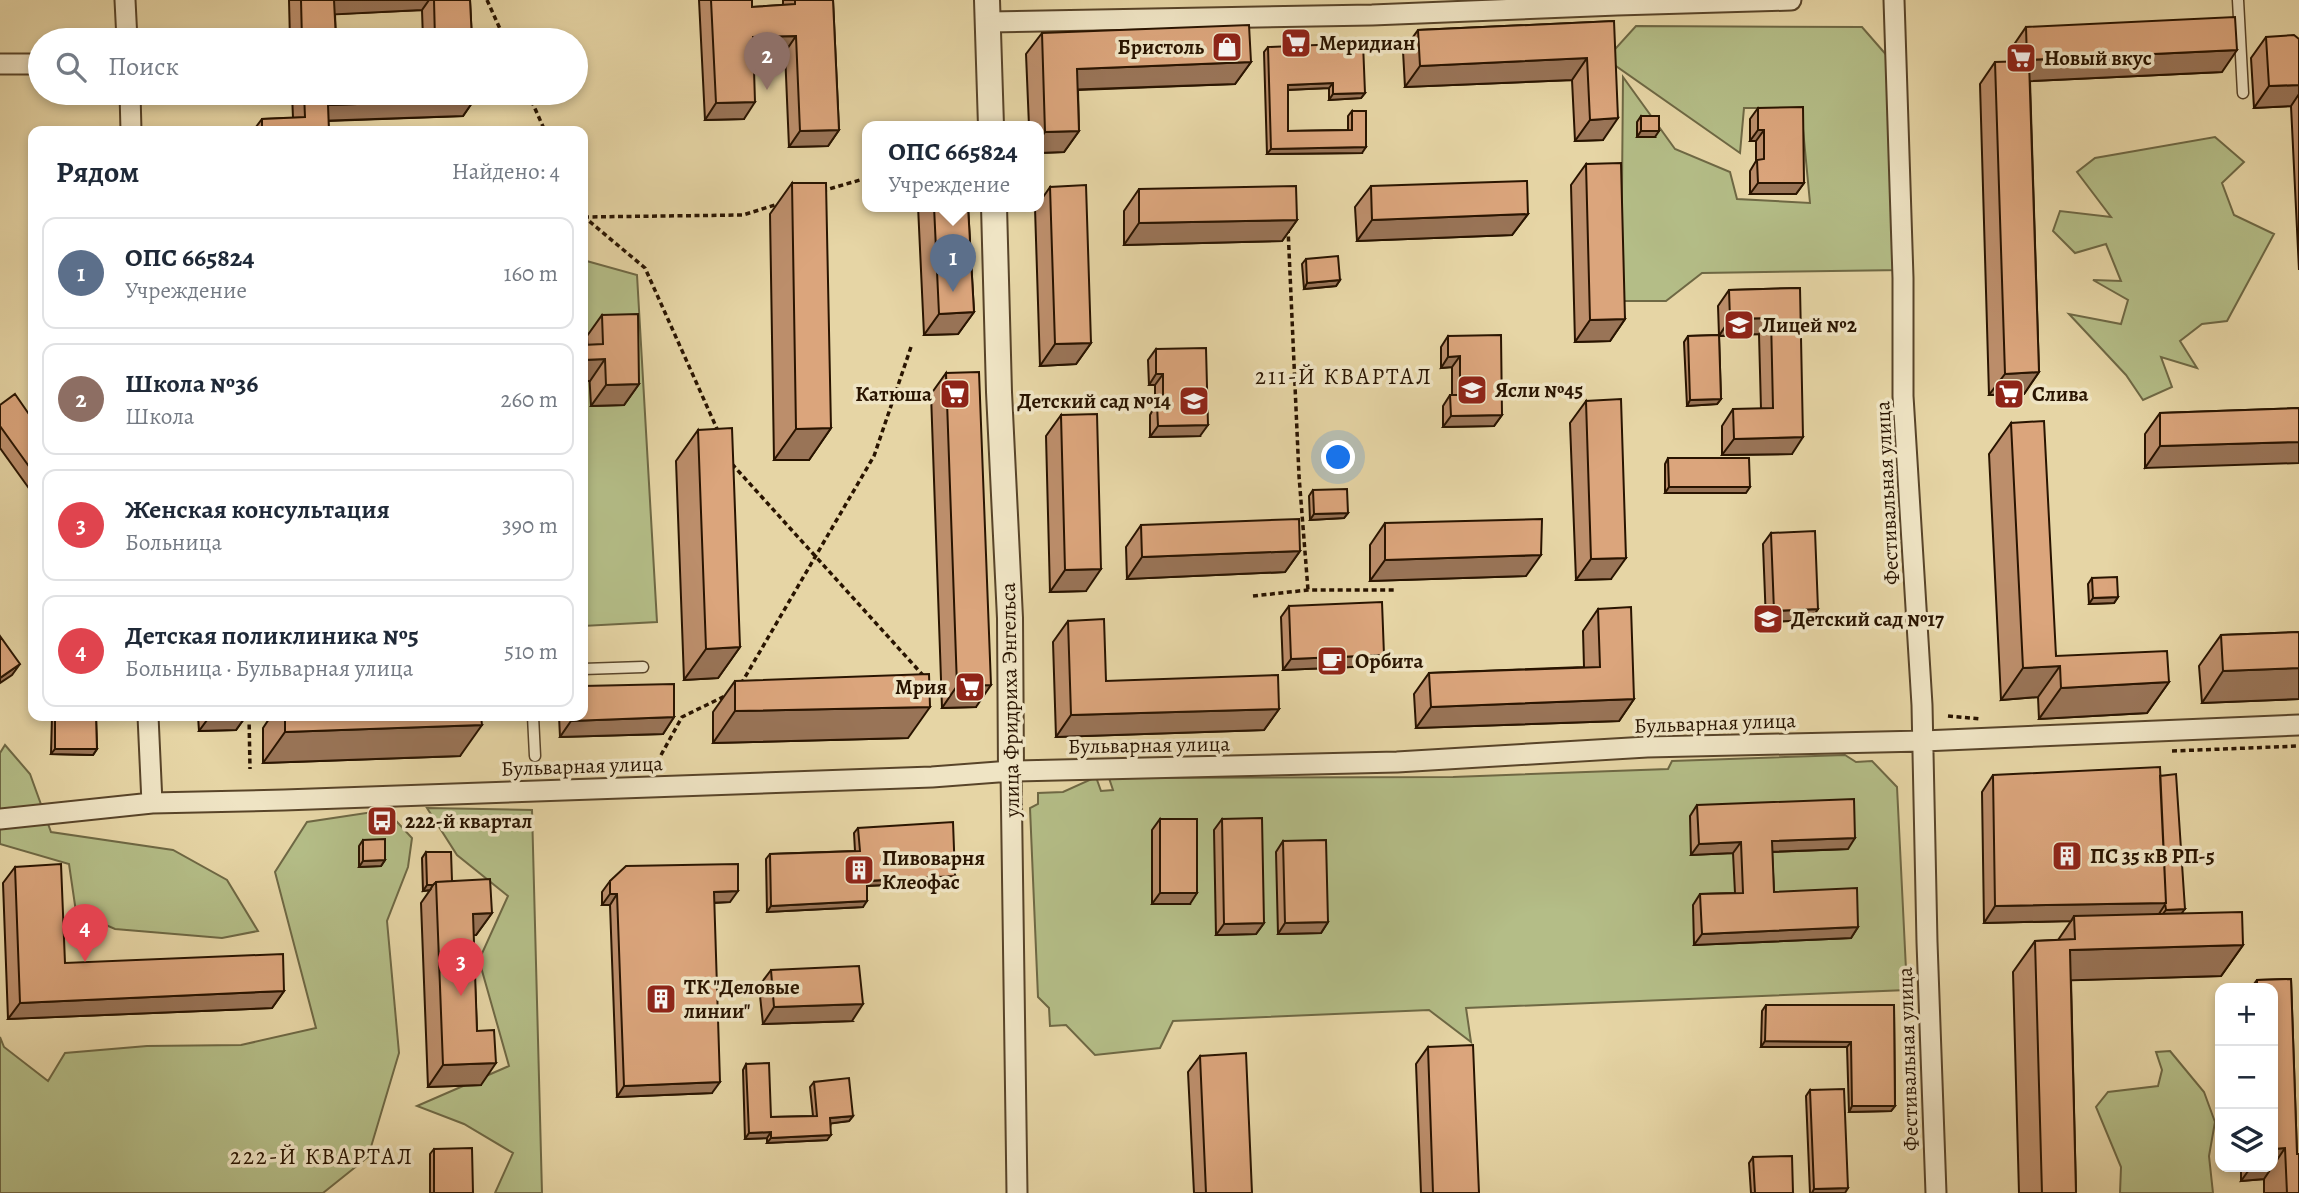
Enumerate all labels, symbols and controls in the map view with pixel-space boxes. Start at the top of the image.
supermarket icon: Меридиан [1279,26,1313,60]
search box [28,28,588,105]
place label: Меридиан [1319,29,1415,57]
shop icon: Бристоль [1210,30,1244,64]
pin: 2 [744,32,790,90]
place label: Бристоль [1118,33,1204,61]
supermarket icon: Новый вкус [2004,41,2038,75]
place label: Новый вкус [2044,44,2152,72]
icon: search [52,48,90,86]
text: Поиск [108,49,179,84]
popup [862,121,1044,212]
text: ОПС 665824 [888,134,1018,169]
text: Рядом [56,152,139,192]
text: Найдено: 4 [452,156,560,187]
text: Учреждение [888,169,1010,200]
pin: 1 [930,234,976,292]
text: ОПС 665824 [125,240,255,275]
text: 1 [77,258,85,289]
text: 160 m [504,258,558,289]
text: Учреждение [125,275,247,306]
school or university icon: Лицей №2 [1722,308,1756,342]
place label: Лицей №2 [1762,311,1857,339]
district label: 211-Й КВАРТАЛ [1255,361,1433,392]
text: Школа №36 [125,366,259,401]
school or university icon: Ясли №45 [1455,373,1489,407]
place label: Ясли №45 [1495,376,1583,404]
supermarket icon: Катюша [938,377,972,411]
supermarket icon: Слива [1992,377,2026,411]
place label: Катюша [855,380,932,408]
place label: Слива [2032,380,2089,408]
text: 2 [75,384,87,415]
text: 260 m [500,384,558,415]
school or university icon: Детский сад №14 [1177,384,1211,418]
place label: Детский сад №14 [1017,387,1171,415]
street label: Фестивальная улица [1868,400,1906,586]
text: Школа [125,401,194,432]
your location [1321,440,1355,474]
text: Женская консультация [125,492,390,527]
text: 3 [76,510,86,541]
text: 390 m [502,510,558,541]
text: Больница [125,527,222,558]
street label: улица Фридриха Энгельса [994,582,1026,819]
school or university icon: Детский сад №17 [1751,602,1785,636]
place label: Детский сад №17 [1791,605,1944,633]
text: Детская поликлиника №5 [125,618,419,653]
text: 4 [76,636,86,667]
text: 510 m [504,636,558,667]
cafe icon: Орбита [1315,644,1349,678]
place label: Орбита [1355,647,1423,675]
text: Больница · Бульварная улица [125,653,413,684]
supermarket icon: Мрия [953,670,987,704]
place label: Мрия [895,673,947,701]
street label: Бульварная улица [1633,706,1797,740]
street label: Бульварная улица [1068,730,1231,760]
street label: Бульварная улица [500,749,664,783]
bus stop icon: 222-й квартал [365,804,399,838]
place label: 222-й квартал [405,807,532,835]
building icon: ПС 35 кВ РП-5 [2050,839,2084,873]
place label: ПС 35 кВ РП-5 [2090,842,2215,870]
place label: Пивоварня Клеофас [882,844,985,896]
building icon: Пивоварня Клеофас [842,853,876,887]
pin: 4 [62,904,108,962]
pin: 3 [438,938,484,996]
street label: Фестивальная улица [1891,966,1925,1152]
place label: ТК "Деловые линии" [683,973,800,1025]
building icon: ТК "Деловые линии" [644,982,678,1016]
map controls [2215,983,2278,1172]
button: + [2215,983,2278,1046]
button: − [2215,1046,2278,1109]
button: layers [2215,1109,2278,1172]
district label: 222-Й КВАРТАЛ [230,1141,414,1172]

